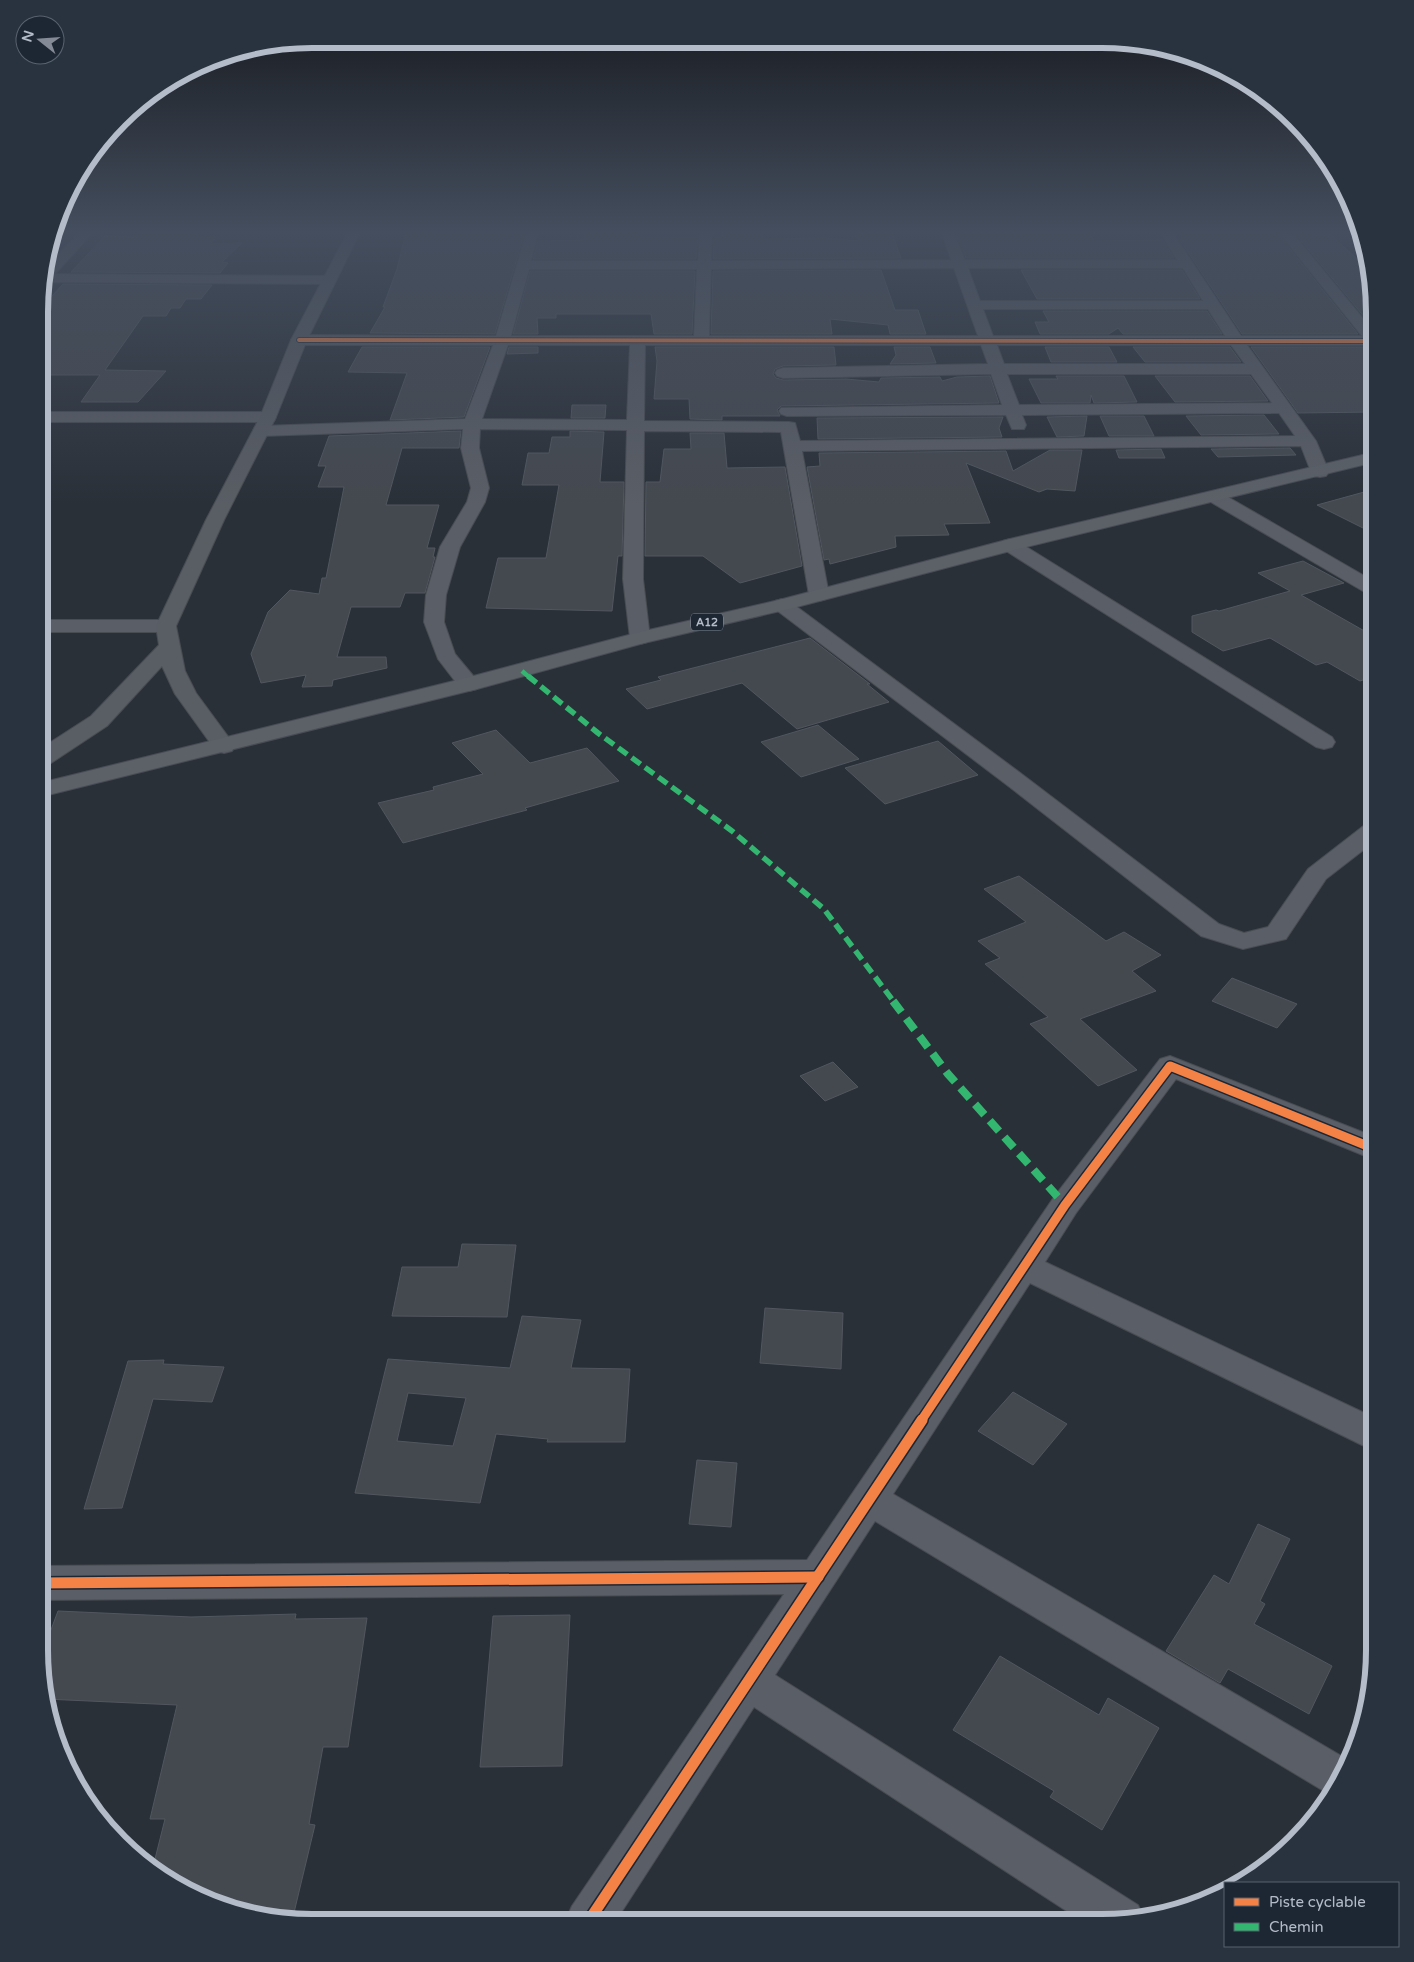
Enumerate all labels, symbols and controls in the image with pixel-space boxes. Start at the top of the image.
north arrow [15,15,65,65]
text: N [18,28,38,44]
road number: A12 [691,614,723,630]
legend [1224,1882,1399,1947]
text: Piste cyclable [1269,1893,1366,1911]
text: Chemin [1269,1918,1324,1936]

